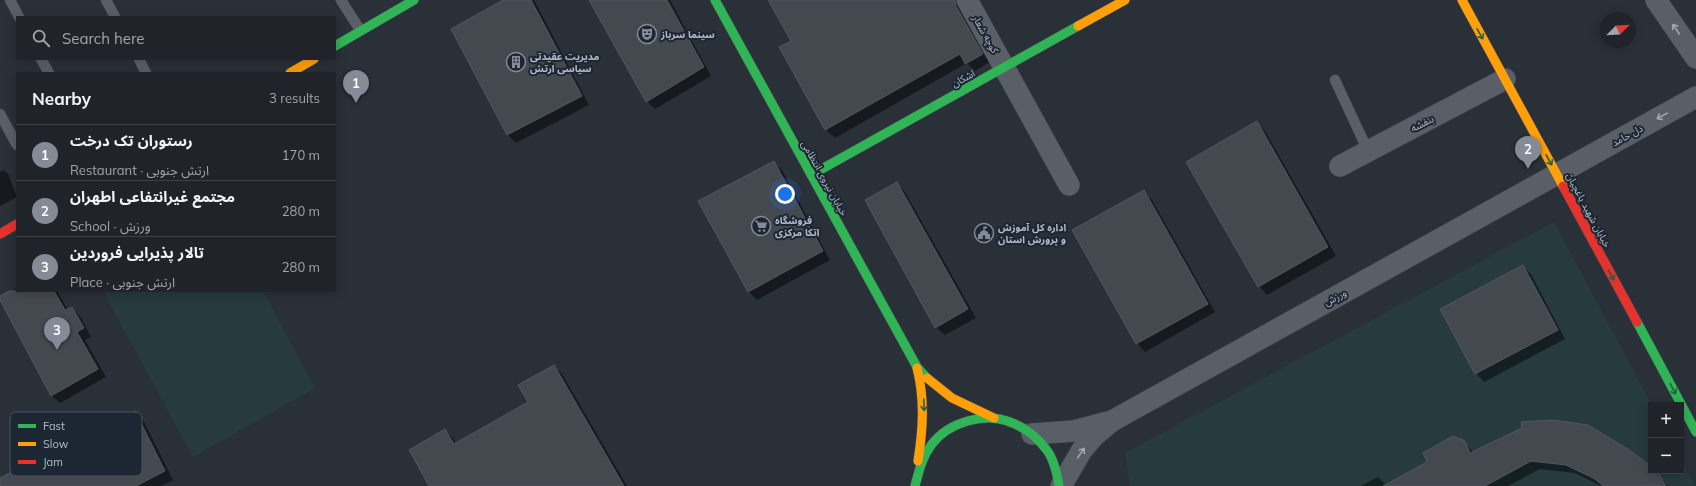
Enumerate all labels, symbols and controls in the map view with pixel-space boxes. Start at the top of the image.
street label: کوچه شعار [969,12,1002,56]
north arrow [1600,12,1636,48]
search box [16,16,336,60]
theatre icon: سینما سرباز [636,23,658,45]
one-way arrow [1672,24,1680,35]
icon: search [30,27,52,49]
place label: سینما سرباز [660,28,715,41]
one-way arrow [1477,28,1485,40]
text: Search here [62,29,144,48]
place label: مدیریت عقیدتی سیاسی ارتش [530,50,599,75]
building icon: مدیریت عقیدتی سیاسی ارتش [505,51,527,73]
street label: اشکان [949,67,977,90]
pin: 1 [343,70,369,103]
text: Nearby [32,88,91,109]
text: 3 results [269,90,320,106]
street label: بنفشه [1408,112,1436,135]
one-way arrow [1656,112,1668,120]
street label: دل حامد [1609,121,1645,149]
text: رستوران تک درخت [70,131,193,150]
pin: 2 [1515,136,1541,169]
street label: خیابان نیروی انتظامی [798,138,851,218]
text: 1 [41,147,49,163]
text: 170 m [282,147,320,163]
one-way arrow [1546,154,1554,166]
text: Restaurant · ارتش جنوبی [70,162,209,178]
street label: خیابان شهید یاغچیان [1563,171,1614,250]
your location [775,184,795,204]
text: مجتمع غیرانتفاعی اطهران [70,187,235,206]
text: 2 [41,203,49,219]
text: 280 m [282,203,320,219]
place label: فروشگاه اتکا مرکزی [775,214,820,239]
supermarket icon: فروشگاه اتکا مرکزی [750,215,772,237]
text: School · ورزش [70,218,151,234]
place label: اداره کل آموزش و پرورش استان [998,221,1066,247]
public building icon: اداره کل آموزش و پرورش استان [973,222,995,244]
text: تالار پذیرایی فروردین [70,243,204,262]
text: 3 [41,259,49,275]
text: 280 m [282,259,320,275]
one-way arrow [1608,269,1616,281]
text: Place · ارتش جنوبی [70,274,175,290]
street label: ورزش [1322,286,1349,309]
pin: 3 [44,317,70,350]
one-way arrow [1670,383,1677,395]
one-way arrow [920,398,927,411]
map controls [1648,402,1684,474]
button: + [1648,402,1684,438]
legend [10,412,142,476]
text: Fast [43,419,65,433]
text: Slow [43,437,69,451]
button: − [1648,438,1684,474]
one-way arrow [1077,447,1085,458]
text: Jam [43,455,63,469]

